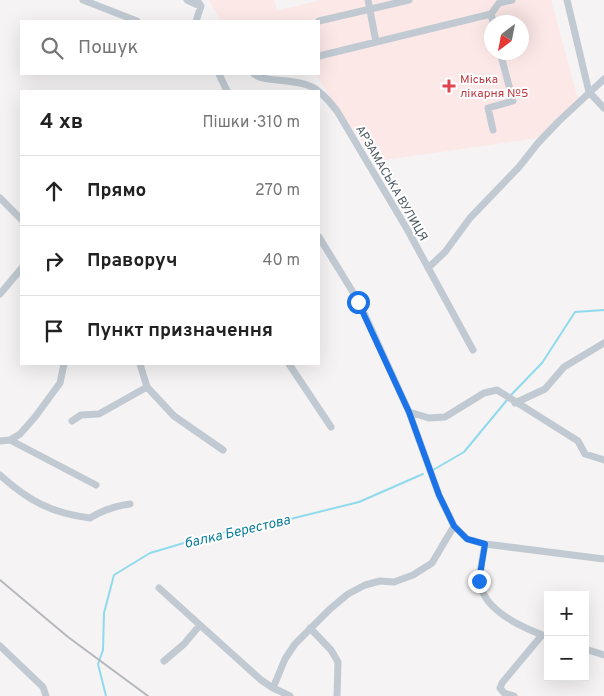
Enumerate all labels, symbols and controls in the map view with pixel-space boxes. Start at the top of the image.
north arrow [484,15,529,60]
search box [20,20,320,75]
icon: search [38,34,66,62]
text: Пошук [78,36,138,60]
place label: Міська лікарня №5 [460,72,529,102]
marker: Міська лікарня №5 [442,79,456,93]
text: 4 хв [40,109,83,136]
text: Пішки · 310 m [203,113,300,133]
street label: АРЗАМАСЬКА ВУЛИЦЯ [351,123,431,244]
icon: ahead [40,177,68,205]
text: Прямо [87,179,146,203]
text: 270 m [255,181,300,201]
icon: right [40,247,68,275]
text: Праворуч [87,249,178,273]
text: 40 m [262,251,300,271]
route start [347,291,370,314]
icon: arrive [40,317,68,345]
text: Пункт призначення [87,319,273,343]
water label: балка Берестова [183,512,293,553]
route end [468,570,491,593]
map controls [544,591,589,681]
button: + [544,591,589,636]
button: − [544,636,589,681]

